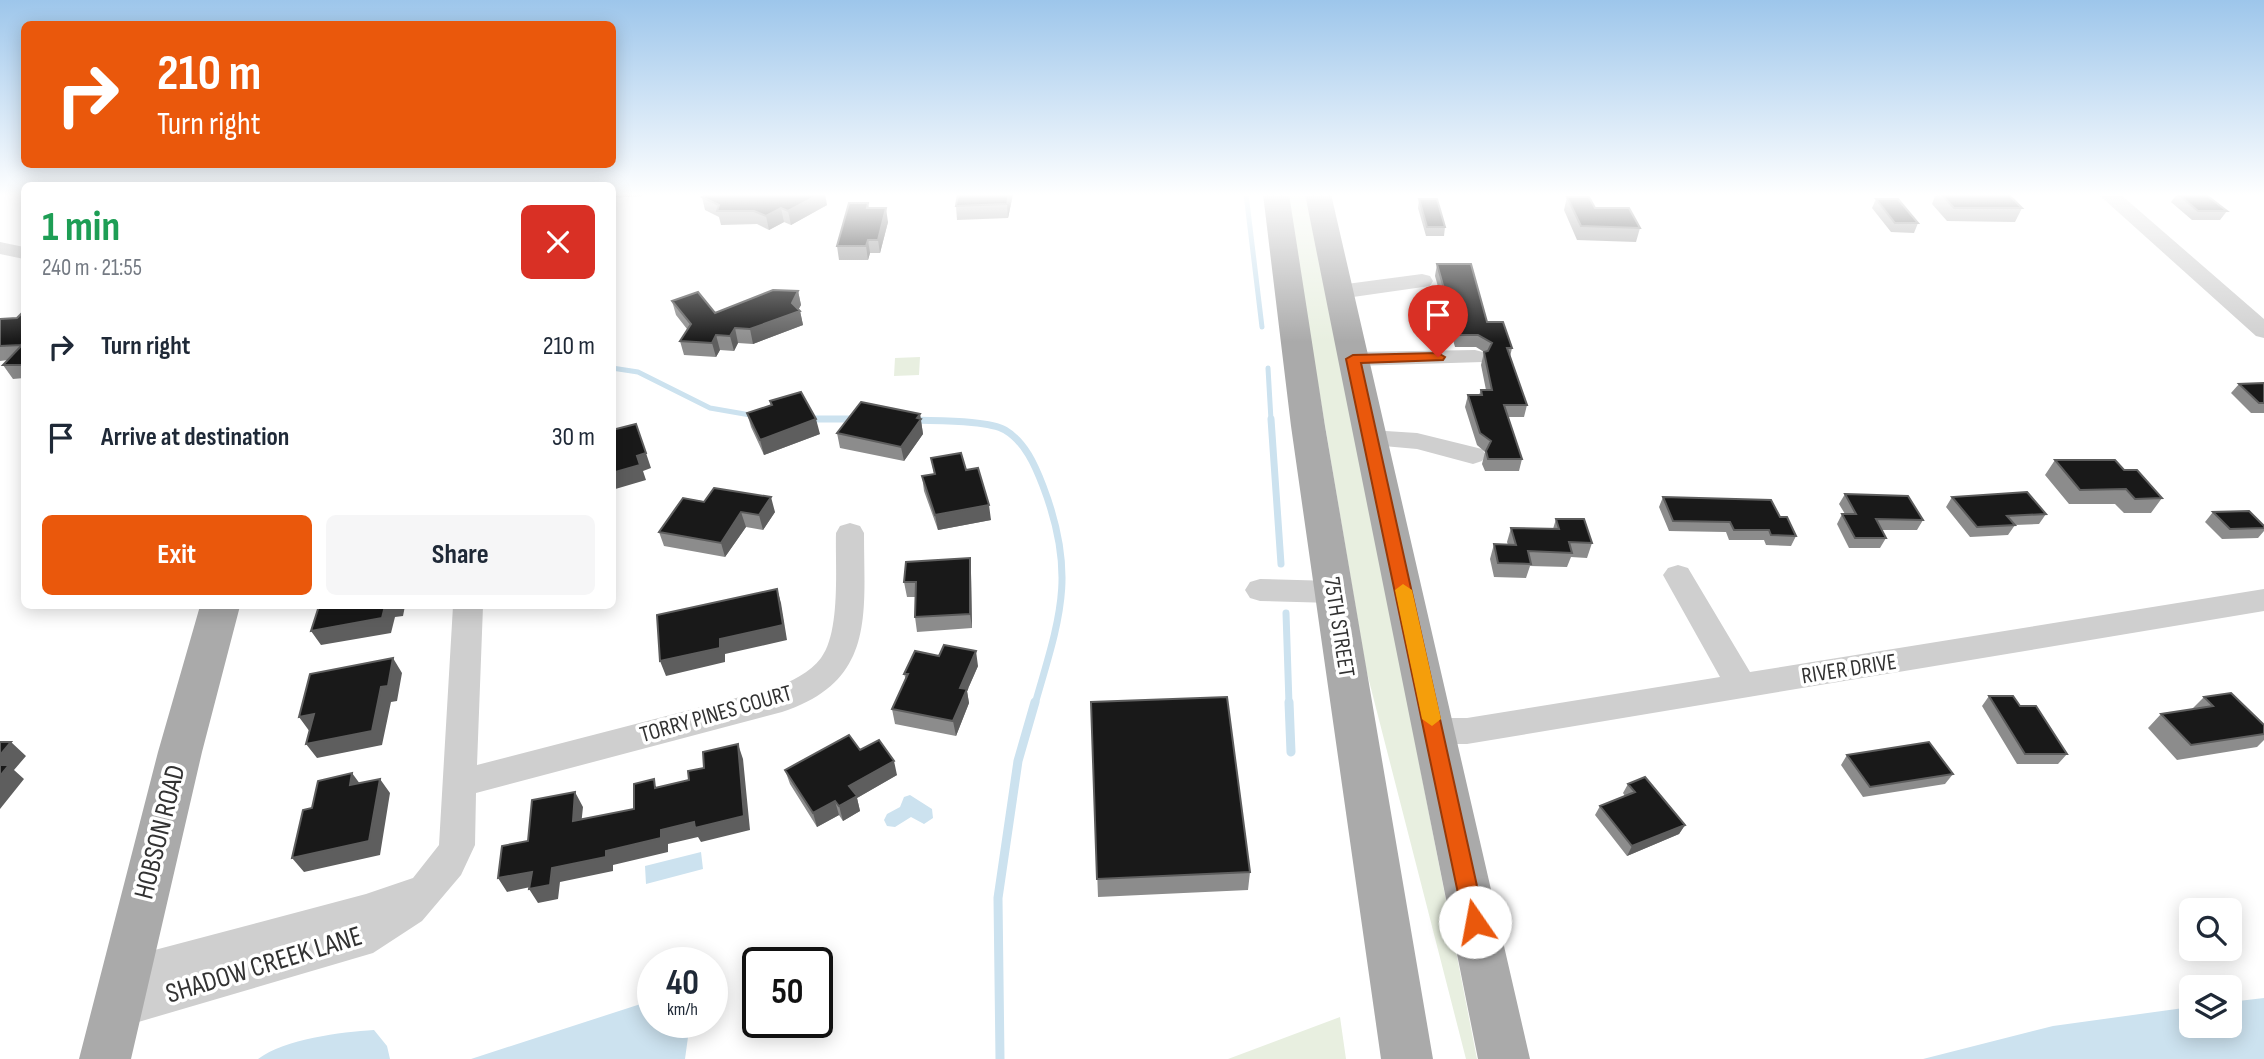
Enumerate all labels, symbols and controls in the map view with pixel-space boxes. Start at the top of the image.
text: 210 m [157,45,261,104]
icon: right [42,49,133,140]
text: Turn right [157,105,261,144]
text: 1 min [42,202,120,253]
button: close [521,205,595,279]
text: 240 m · 21:55 [42,254,142,282]
pin [1408,285,1468,357]
icon: arrive [1419,296,1457,334]
icon: right [42,328,80,366]
text: Turn right [101,331,190,362]
text: 210 m [543,331,595,362]
icon: arrive [42,419,80,457]
text: Arrive at destination [101,422,289,453]
text: 30 m [552,422,595,453]
button: Exit [42,515,312,595]
button: Share [326,515,595,595]
street label: 75TH STREET [1317,575,1361,679]
street label: RIVER DRIVE [1800,648,1898,690]
street label: TORRY PINES COURT [637,679,795,749]
street label: HOBSON ROAD [127,761,193,903]
position arrow [1438,885,1512,959]
map controls [2179,898,2242,1038]
button: search [2179,898,2242,961]
street label: SHADOW CREEK LANE [162,919,366,1011]
speed limit sign: 50 [742,947,833,1038]
text: 40 [666,962,699,1005]
button: layers [2179,975,2242,1038]
text: km/h [667,999,698,1020]

